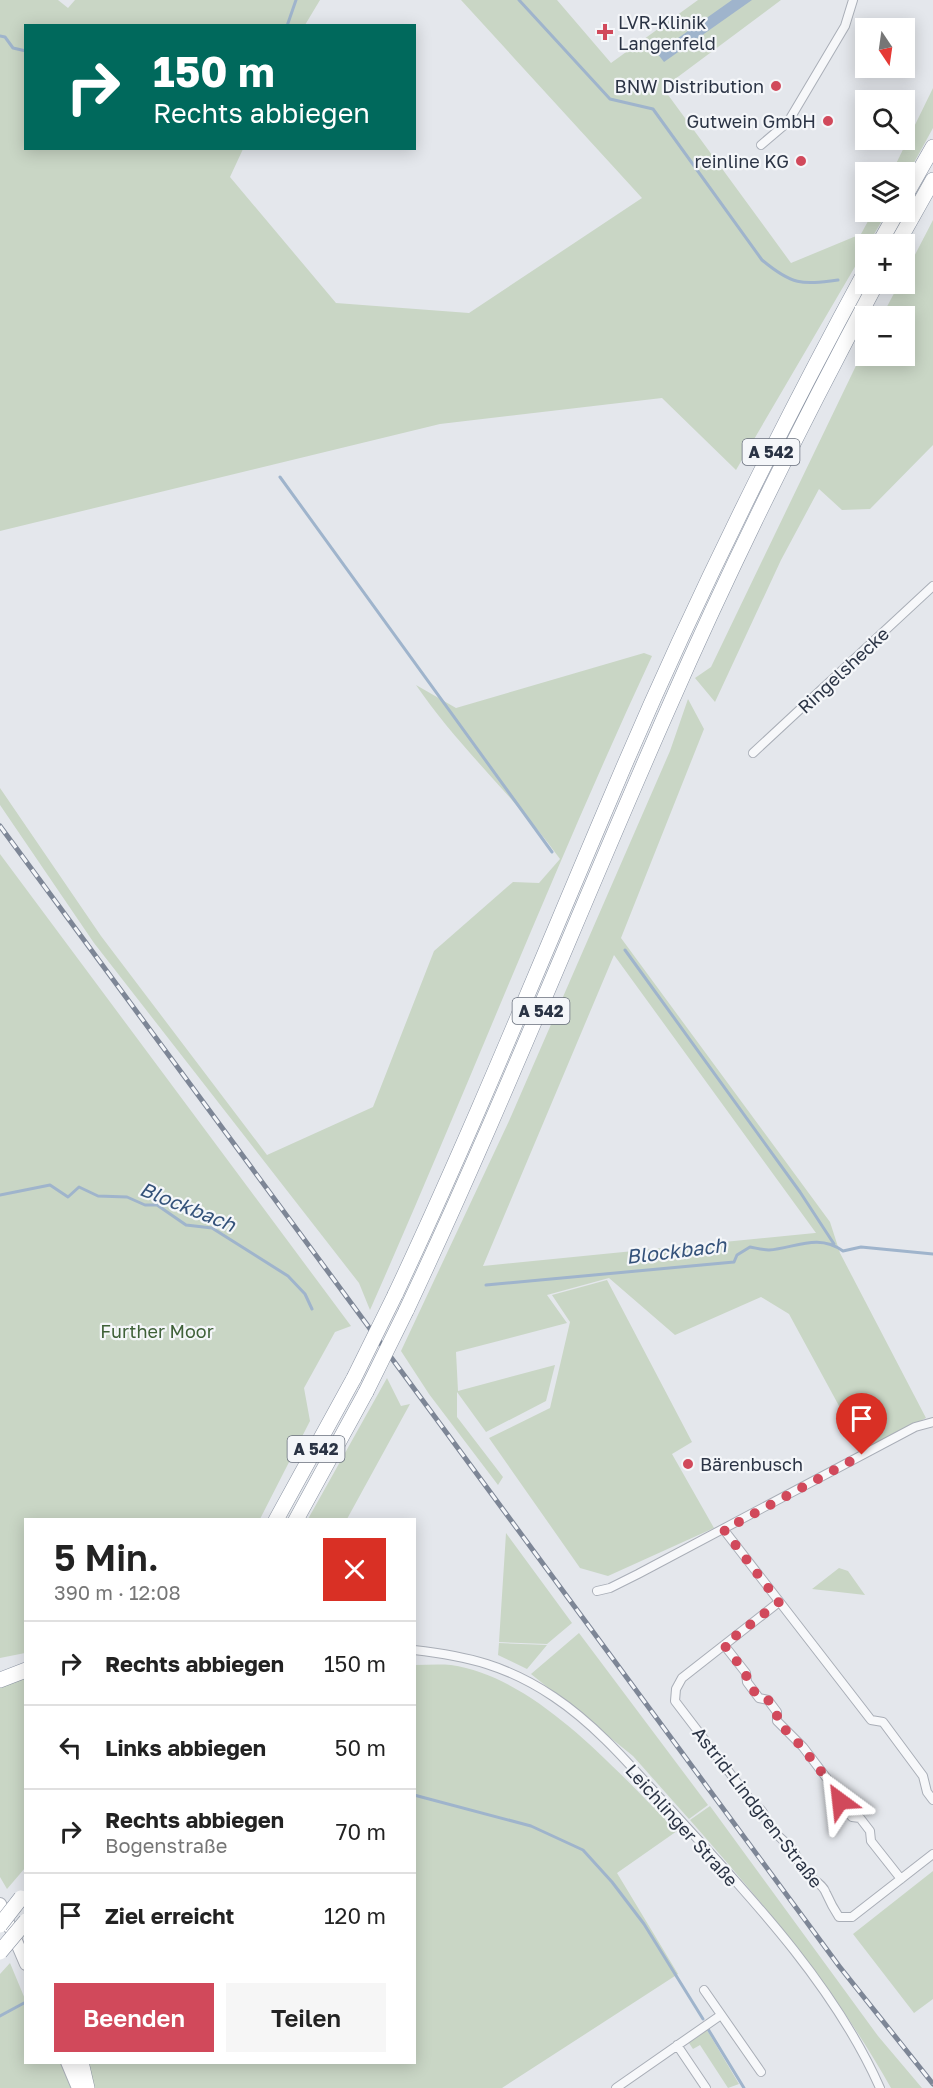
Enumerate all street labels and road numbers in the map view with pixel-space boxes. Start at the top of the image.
road number: A 542 [742,439,800,465]
street label: Ringelshecke [793,622,893,718]
road number: A 542 [512,998,570,1024]
road number: A 542 [288,1436,344,1462]
street label: Astrid-Lindgren-Straße [688,1722,828,1892]
street label: Leichlinger Straße [621,1759,743,1891]

